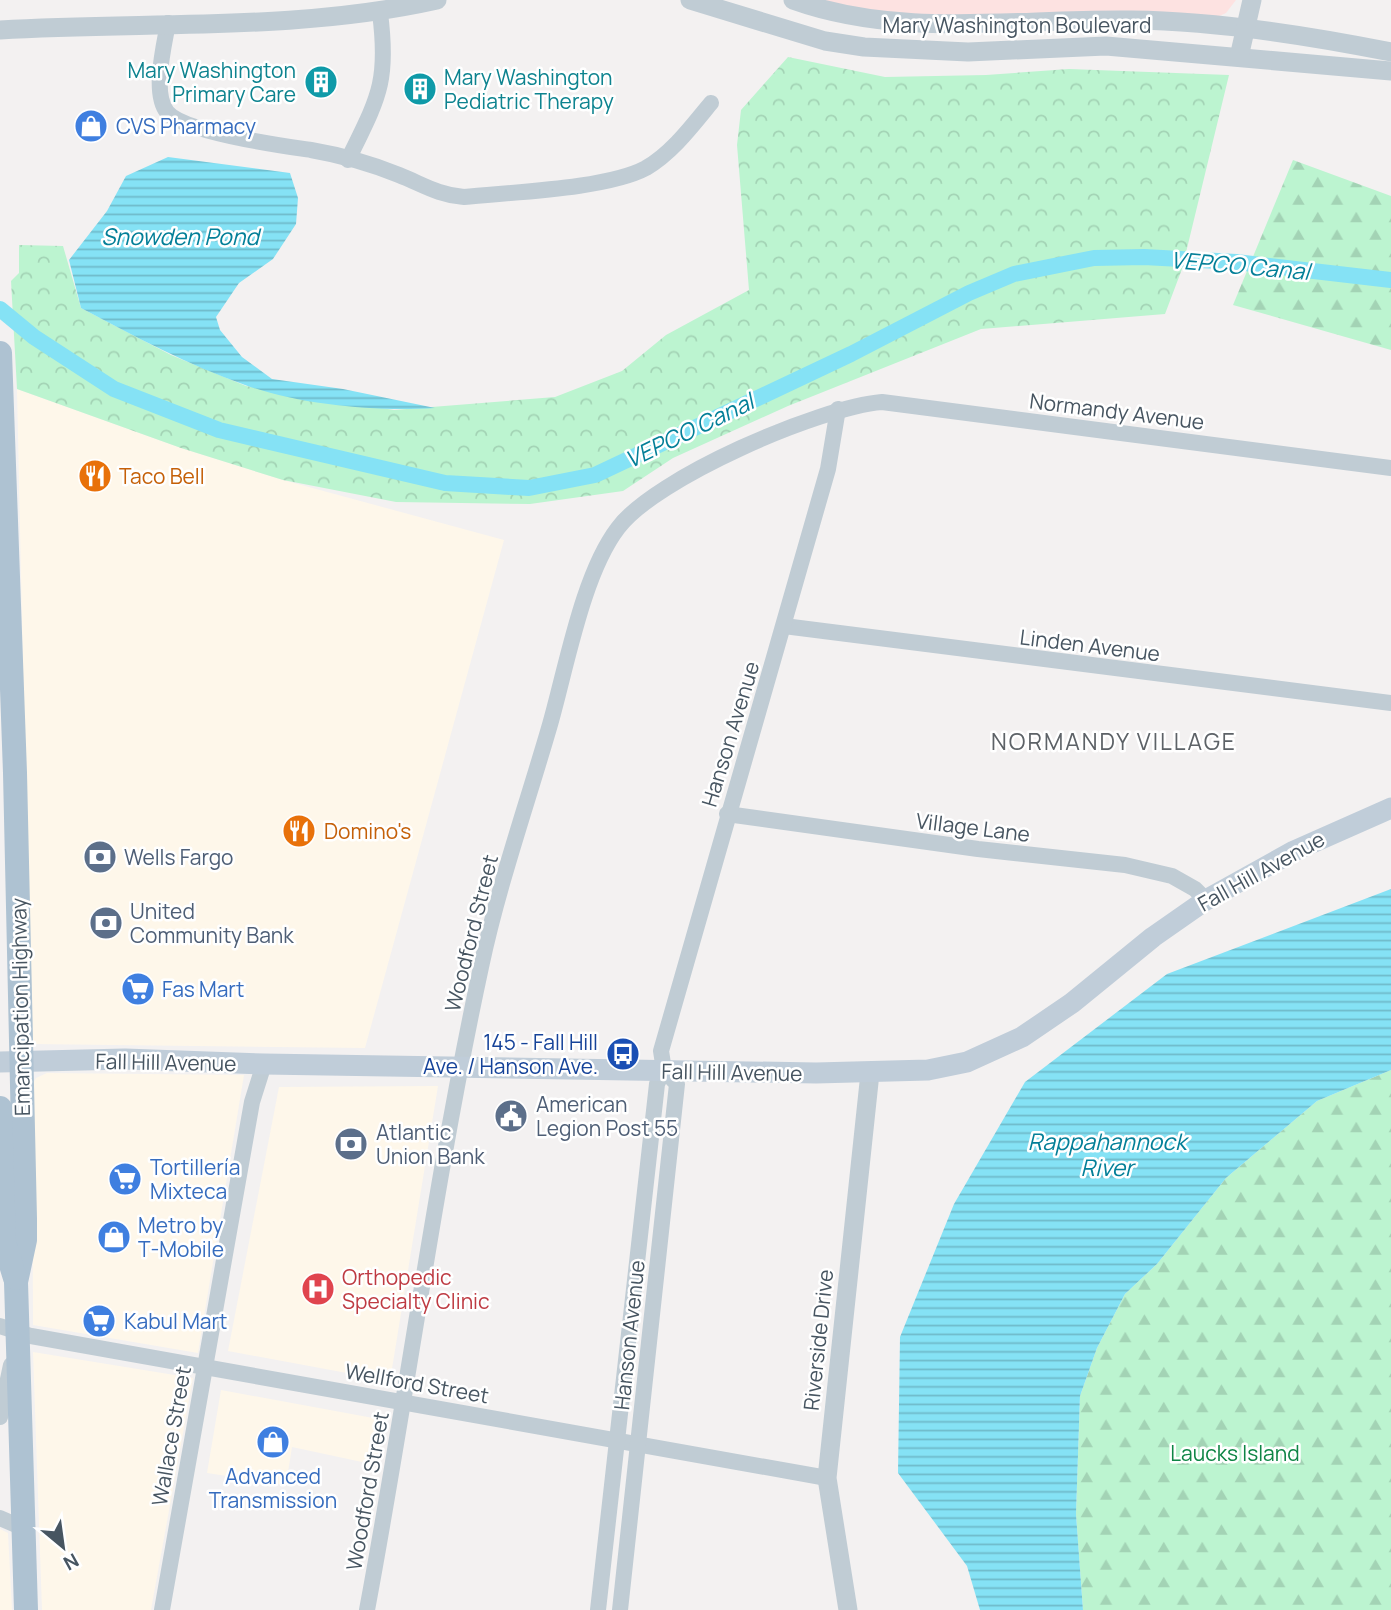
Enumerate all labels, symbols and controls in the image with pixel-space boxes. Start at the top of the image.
street label: Mary Washington Boulevard [883,11,1151,39]
place label: Mary Washington Primary Care [127,56,296,108]
building icon: Mary Washington Primary Care [302,63,340,101]
place label: Mary Washington Pediatric Therapy [444,63,614,115]
building icon: Mary Washington Pediatric Therapy [401,70,439,108]
shop icon: CVS Pharmacy [72,107,110,145]
place label: CVS Pharmacy [116,112,256,140]
water label: Snowden Pond [101,220,262,252]
water label: VEPCO Canal [1169,243,1314,287]
water label: VEPCO Canal [619,384,761,475]
street label: Normandy Avenue [1028,386,1206,436]
restaurant icon: Taco Bell [76,457,114,495]
place label: Taco Bell [119,462,205,490]
street label: Linden Avenue [1018,623,1162,667]
street label: Hanson Avenue [695,658,765,810]
district label: NORMANDY VILLAGE [991,725,1237,757]
street label: Village Lane [914,806,1032,848]
restaurant icon: Domino's [280,812,318,850]
place label: Domino's [324,817,411,845]
street label: Fall Hill Avenue [1193,825,1329,917]
bank icon: Wells Fargo [81,838,119,876]
place label: Wells Fargo [124,843,234,871]
street label: Woodford Street [438,852,504,1014]
place label: United Community Bank [130,897,294,949]
street label: Emancipation Highway [4,898,36,1116]
bank icon: United Community Bank [87,904,125,942]
supermarket icon: Fas Mart [119,970,157,1008]
place label: Fas Mart [162,975,244,1003]
place label: 145 - Fall Hill Ave. / Hanson Ave. [423,1028,598,1080]
bus stop icon: 145 - Fall Hill Ave. / Hanson Ave. [604,1035,642,1073]
street label: Fall Hill Avenue [95,1047,237,1077]
street label: Fall Hill Avenue [661,1057,803,1087]
place label: American Legion Post 55 [536,1090,678,1142]
public building icon: American Legion Post 55 [492,1097,530,1135]
place label: Atlantic Union Bank [376,1118,485,1170]
bank icon: Atlantic Union Bank [332,1125,370,1163]
water label: Rappahannock River [1028,1125,1190,1183]
place label: Tortillería Mixteca [150,1153,240,1205]
supermarket icon: Tortillería Mixteca [106,1160,144,1198]
place label: Metro by T-Mobile [138,1211,224,1263]
shop icon: Metro by T-Mobile [95,1218,133,1256]
street label: Hanson Avenue [607,1259,651,1411]
place label: Orthopedic Specialty Clinic [342,1263,490,1315]
street label: Riverside Drive [797,1268,839,1412]
hospital icon: Orthopedic Specialty Clinic [299,1270,337,1308]
supermarket icon: Kabul Mart [80,1302,118,1340]
place label: Kabul Mart [124,1307,227,1335]
street label: Wellford Street [343,1357,491,1409]
street label: Wallace Street [145,1364,197,1508]
street label: Woodford Street [339,1409,395,1573]
shop icon: Advanced Transmission [254,1423,292,1461]
park label: Laucks Island [1170,1439,1300,1467]
place label: Advanced Transmission [209,1462,337,1514]
north arrow [28,1512,98,1582]
text: N [59,1547,84,1577]

